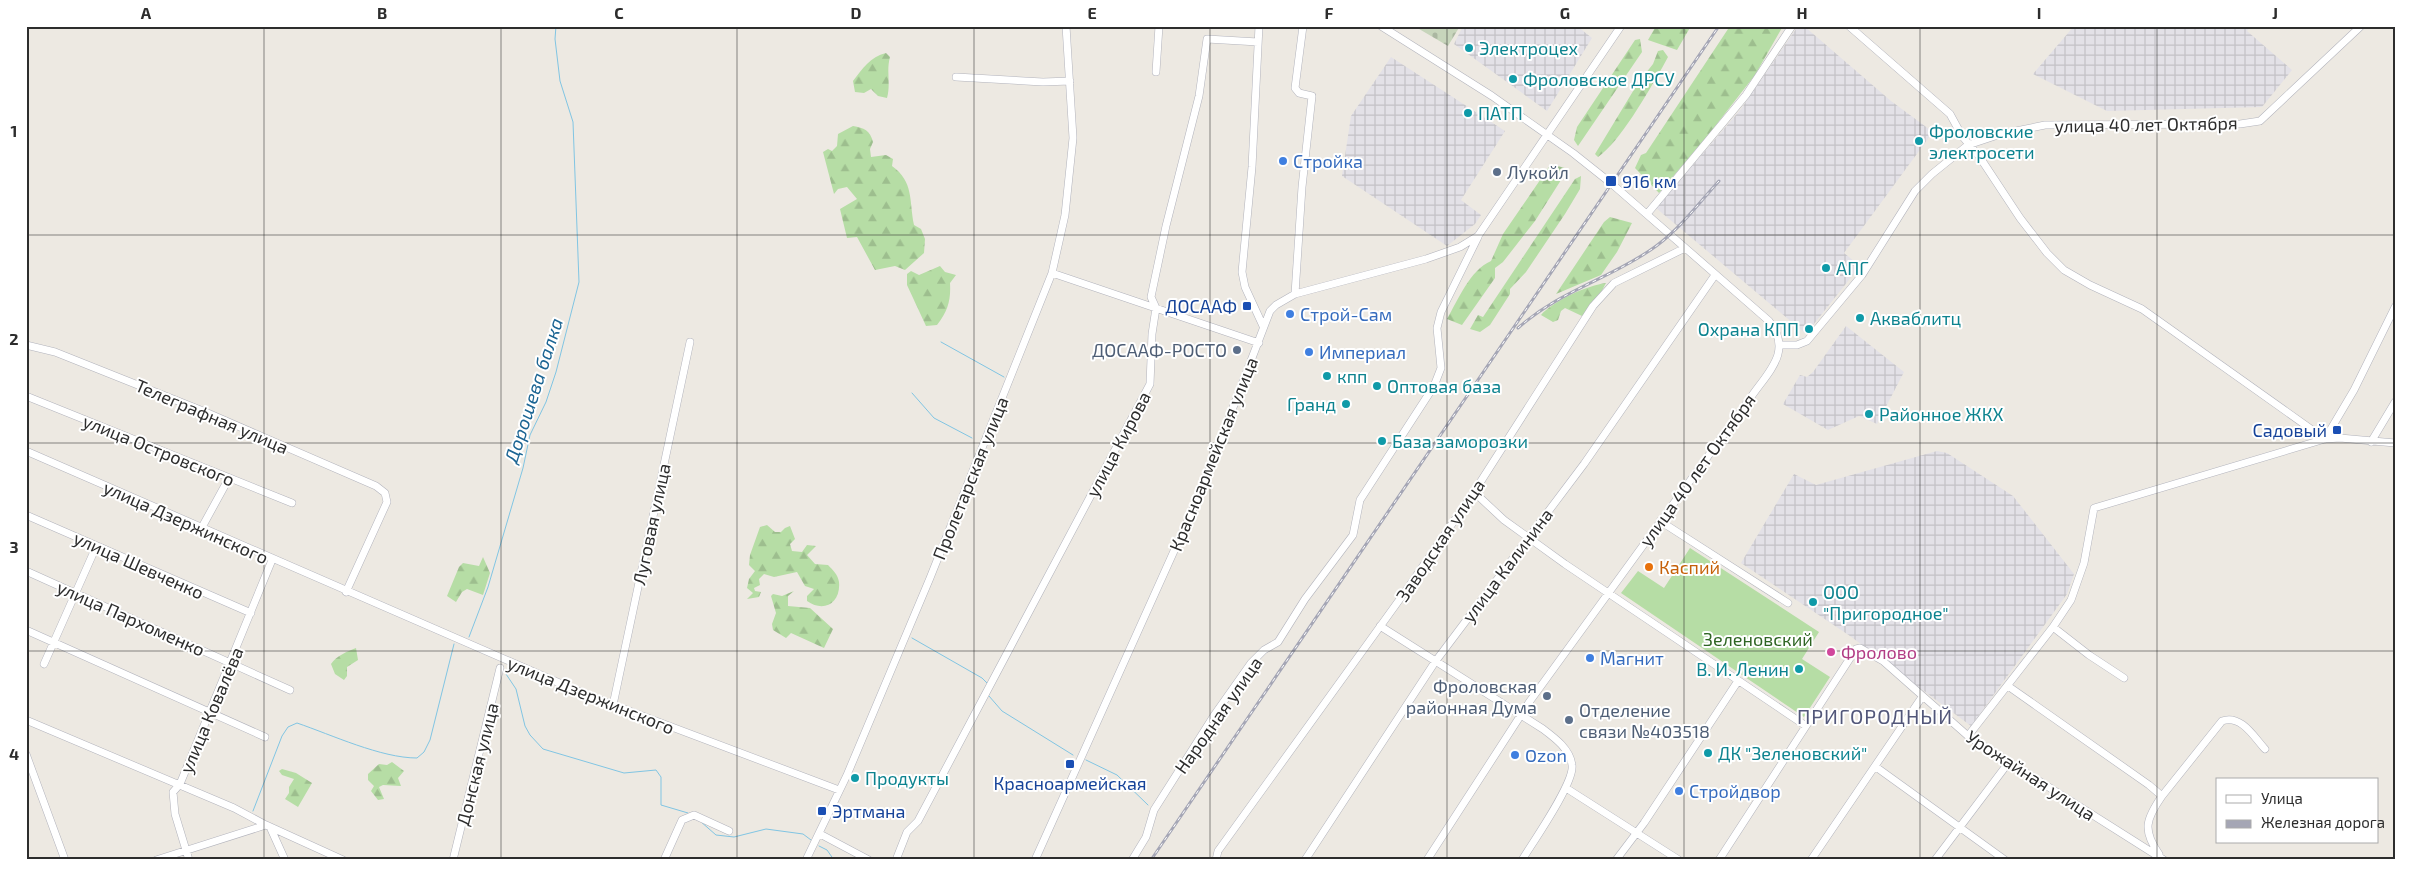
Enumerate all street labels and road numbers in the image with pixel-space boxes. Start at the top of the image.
street label: улица 40 лет Октября [2054,111,2238,137]
street label: Красноармейская улица [1164,354,1262,554]
street label: Телеграфная улица [132,374,292,458]
street label: улица Кирова [1081,387,1155,501]
street label: улица 40 лет Октября [1634,389,1760,551]
street label: Пролетарская улица [927,393,1013,563]
street label: улица Островского [80,409,238,491]
street label: Луговая улица [627,461,675,587]
street label: Заводская улица [1391,475,1489,605]
street label: улица Дзержинского [100,476,272,568]
street label: улица Калинина [1457,504,1557,626]
street label: улица Шевченко [70,526,208,604]
street label: улица Пархоменко [54,575,208,661]
street label: улица Ковалёва [175,644,247,776]
street label: улица Дзержинского [504,651,678,739]
street label: Народная улица [1170,652,1266,778]
street label: Донская улица [451,700,503,828]
street label: Урожайная улица [1962,725,2100,825]

